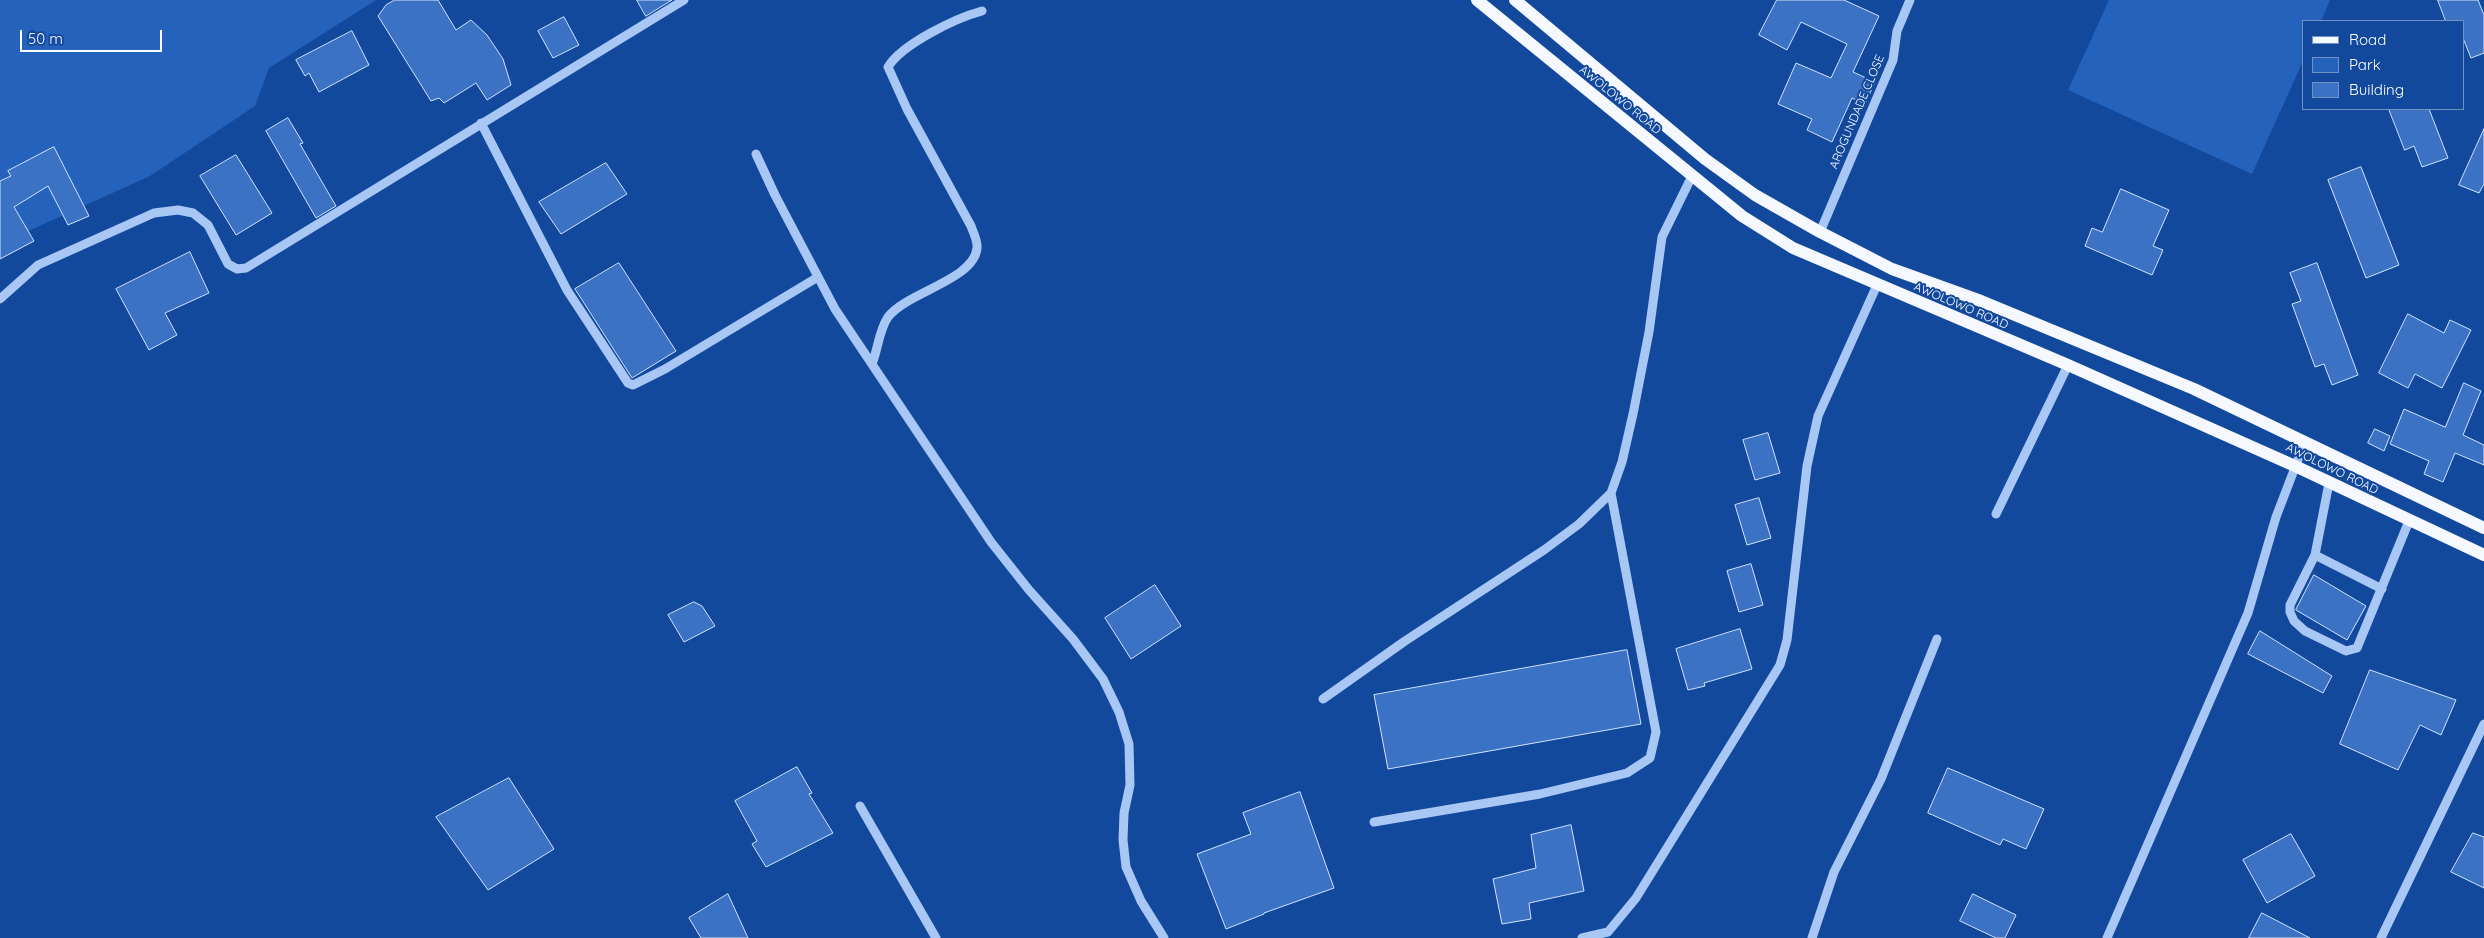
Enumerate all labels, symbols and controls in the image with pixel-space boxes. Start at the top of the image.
scale bar [22,20,165,52]
legend [2302,20,2464,110]
text: 50 m [28,29,63,48]
text: Road [2349,30,2386,49]
street label: AROGUNDADE CLOSE [1826,53,1888,171]
text: Park [2349,55,2381,74]
street label: AWOLOWO ROAD [1576,63,1664,137]
text: Building [2349,80,2404,99]
street label: AWOLOWO ROAD [1912,280,2010,332]
street label: AWOLOWO ROAD [2283,440,2381,498]

